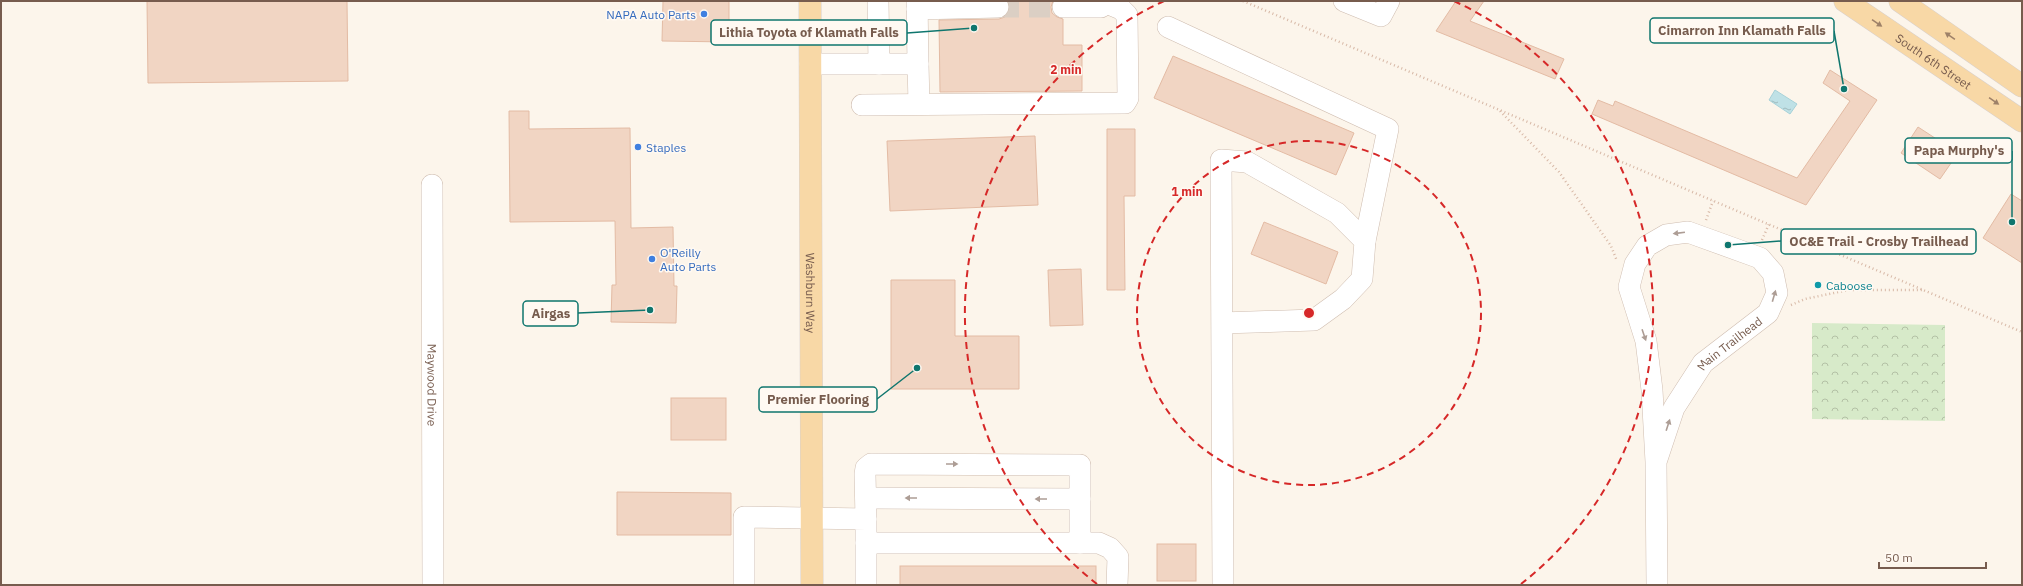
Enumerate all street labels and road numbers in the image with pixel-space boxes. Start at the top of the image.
street label: South 6th Street [1893,30,1974,92]
street label: Washburn Way [803,253,819,333]
street label: Main Trailhead [1693,313,1765,373]
street label: Maywood Drive [425,344,440,427]

